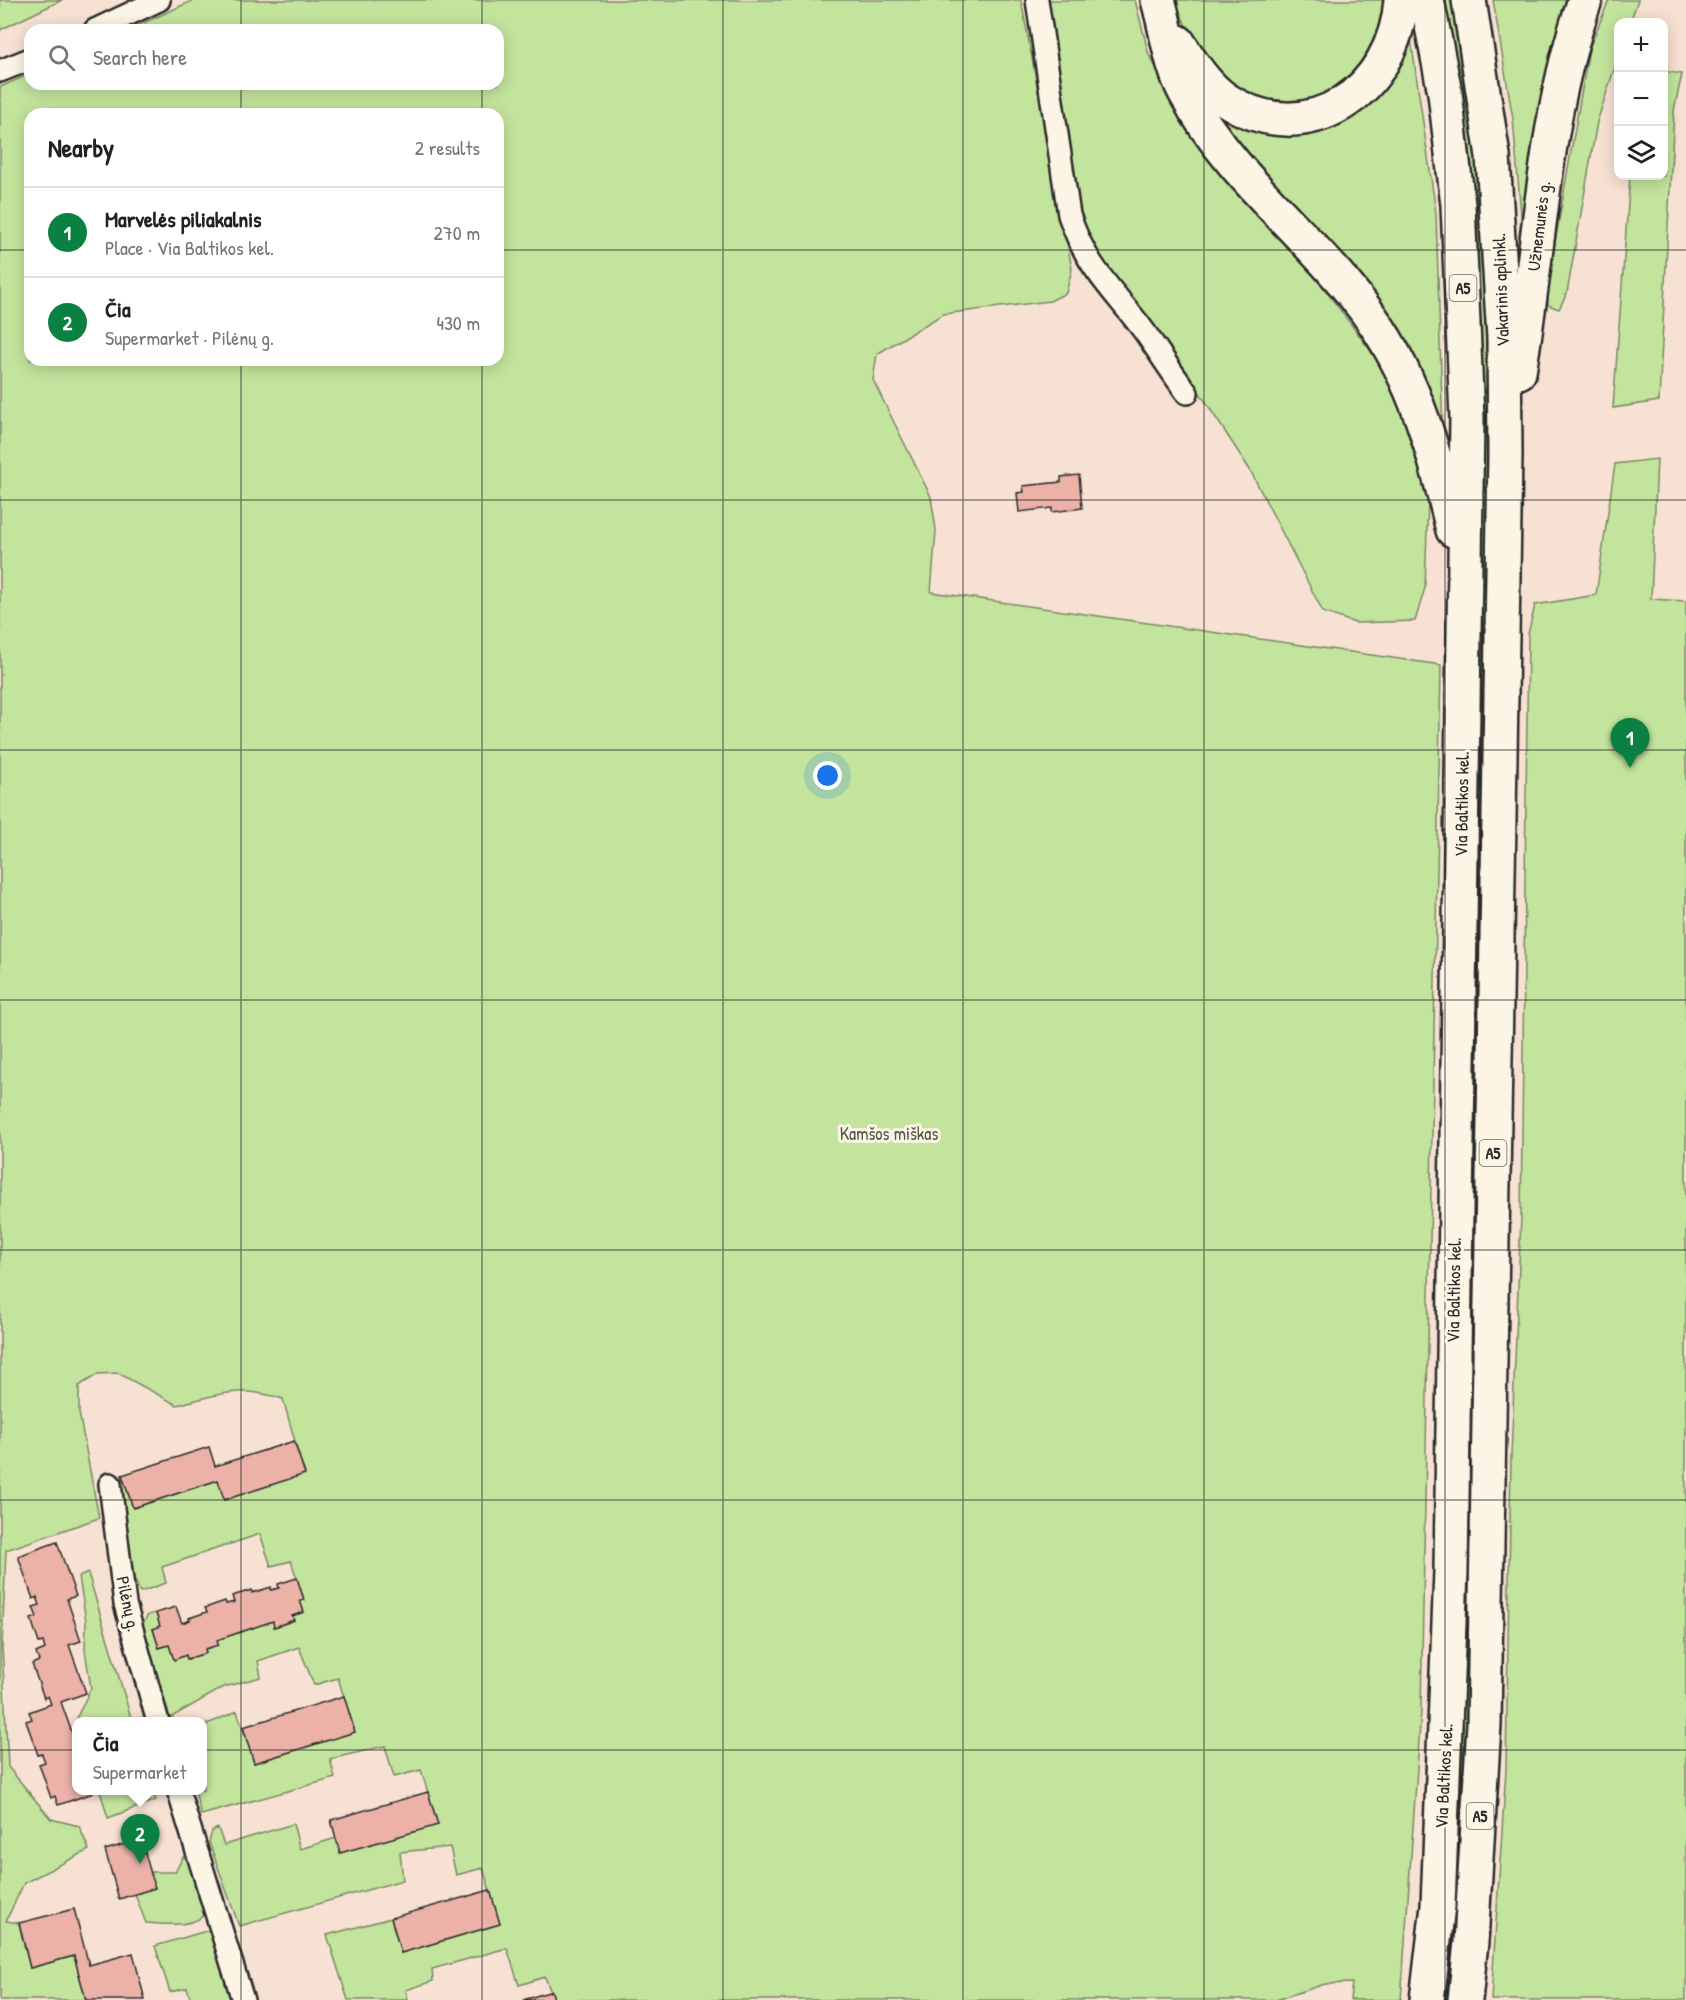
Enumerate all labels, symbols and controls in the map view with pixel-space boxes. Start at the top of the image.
map controls [1614,18,1668,180]
button: + [1614,18,1668,72]
search box [24,24,504,90]
icon: search [45,41,78,74]
text: Search here [93,42,187,72]
button: − [1614,72,1668,126]
button: layers [1614,126,1668,180]
text: Nearby [48,130,114,165]
text: 2 results [415,134,480,161]
street label: Užnemunės g. [1521,179,1556,272]
text: Marvelės piliakalnis [105,204,262,234]
text: 1 [64,219,71,246]
text: 270 m [434,219,480,246]
street label: Vakarinis aplinkl. [1486,233,1515,347]
text: Place · Via Baltikos kel. [105,234,274,261]
road number: A5 [1450,275,1476,301]
text: Čia [105,294,131,324]
text: 2 [63,309,72,336]
text: 430 m [436,309,480,336]
text: Supermarket · Pilėnų g. [105,324,274,351]
pin: 1 [1610,718,1650,768]
street label: Via Baltikos kel. [1448,751,1475,857]
your location [813,761,842,790]
park label: Kamšos miškas [840,1121,938,1146]
road number: A5 [1480,1140,1506,1166]
street label: Via Baltikos kel. [1440,1237,1467,1343]
street label: Pilėnų g. [110,1574,147,1634]
popup [72,1717,207,1795]
street label: Via Baltikos kel. [1428,1723,1459,1829]
text: Čia [93,1728,118,1758]
text: Supermarket [93,1758,186,1785]
road number: A5 [1466,1803,1494,1829]
pin: 2 [120,1814,160,1864]

